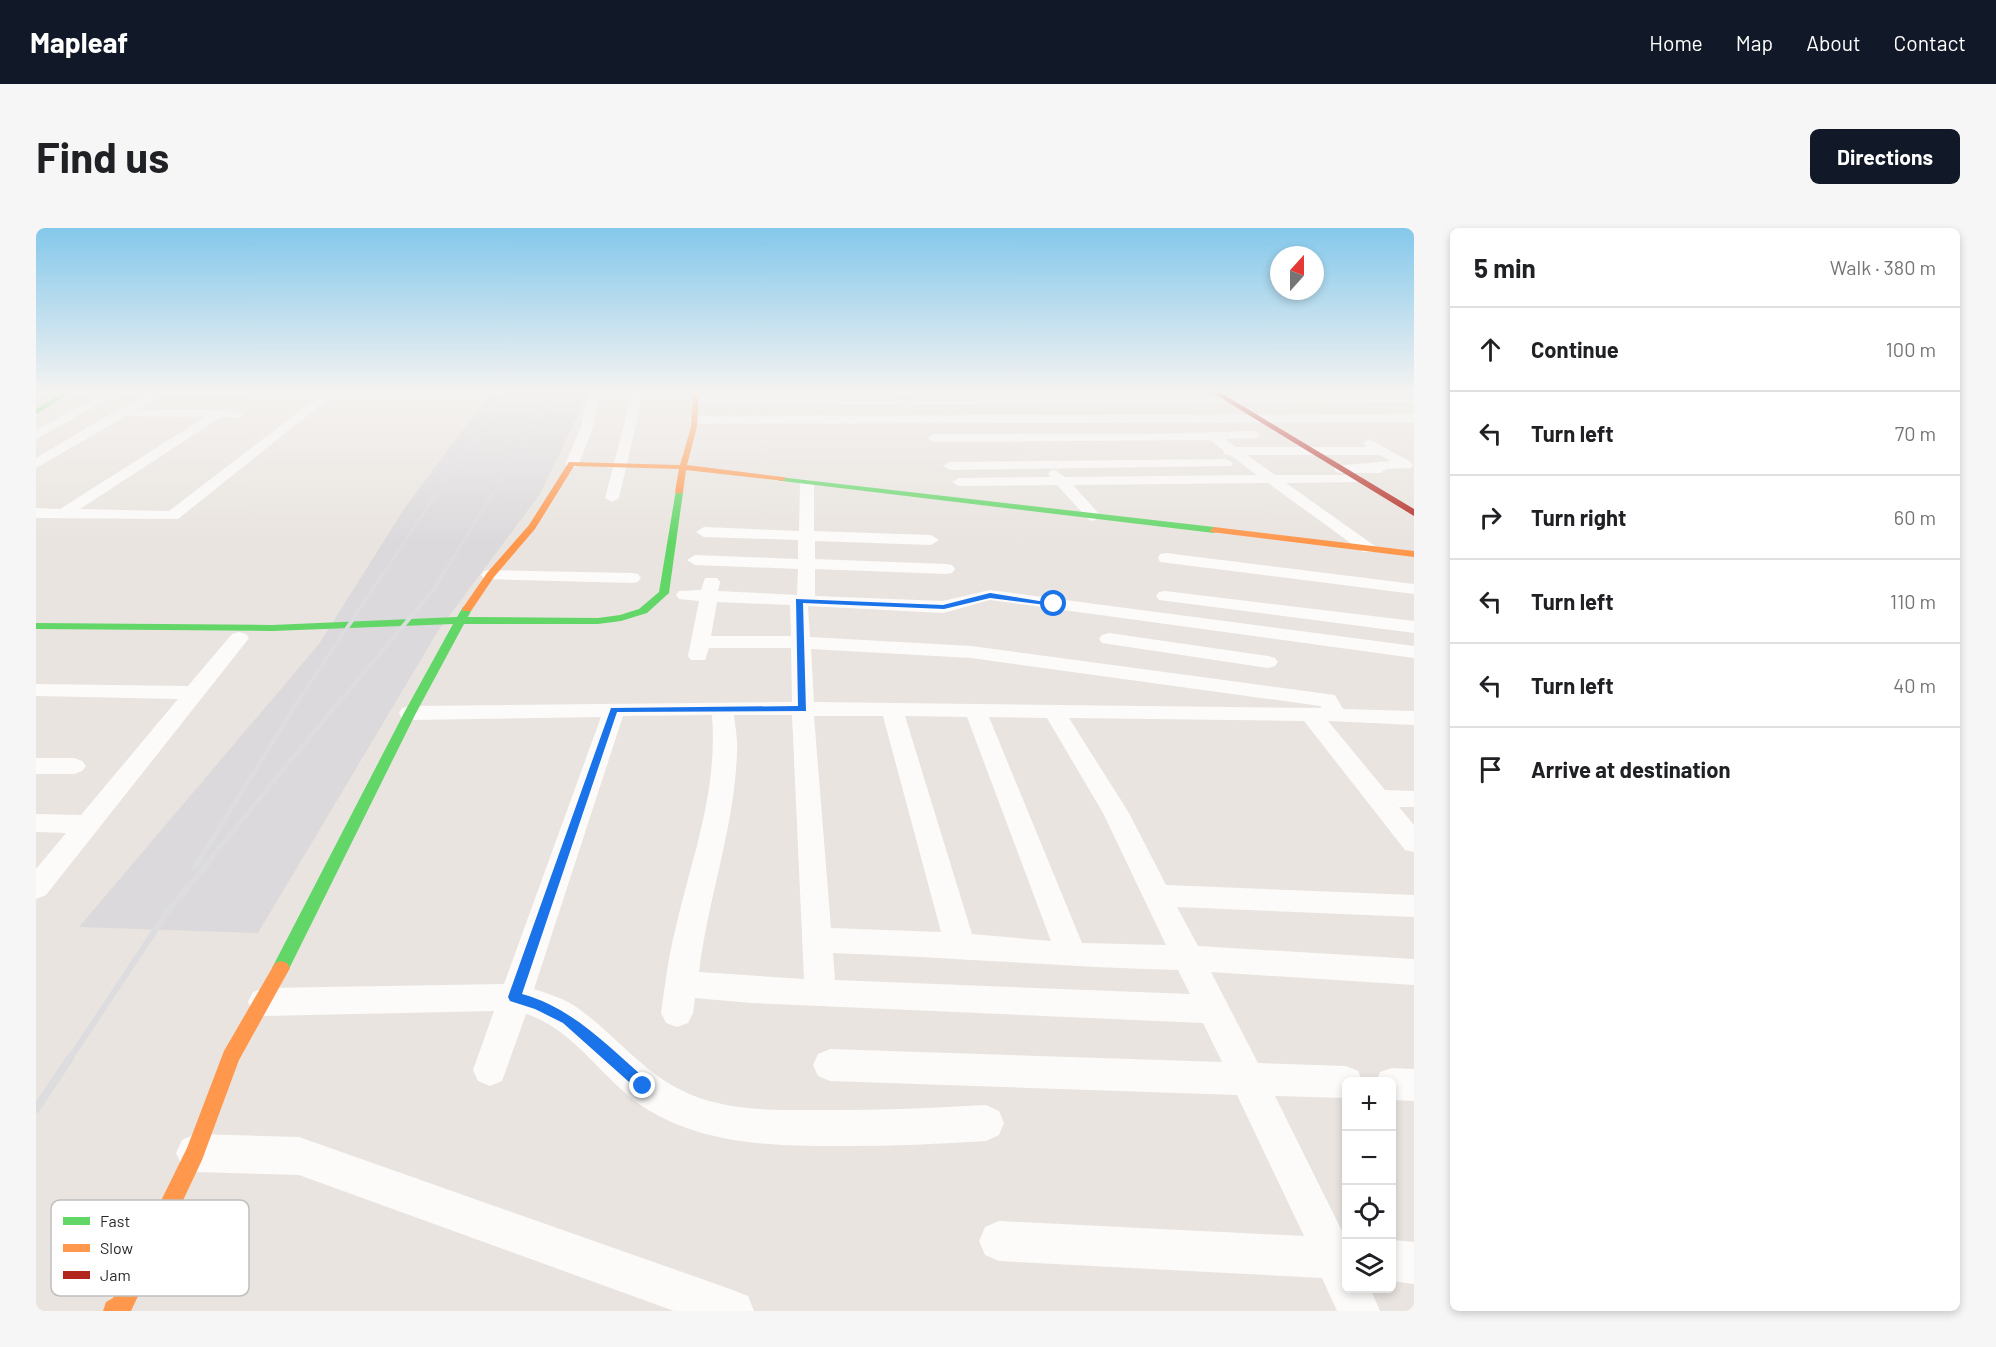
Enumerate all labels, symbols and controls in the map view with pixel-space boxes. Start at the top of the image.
text: Mapleaf [30,25,128,59]
text: Home [1649,30,1703,55]
text: Map [1736,30,1773,55]
text: About [1806,30,1861,55]
text: Contact [1894,30,1966,55]
button: Directions [1810,129,1960,184]
text: Find us [36,131,169,181]
north arrow [1270,246,1324,300]
text: 5 min [1474,252,1536,283]
text: Walk · 380 m [1830,255,1936,279]
icon: ahead [1474,333,1507,366]
text: Continue [1531,336,1619,362]
text: 100 m [1886,337,1936,361]
icon: left [1474,417,1507,450]
text: Turn left [1531,420,1614,446]
text: 70 m [1895,421,1936,445]
icon: right [1474,501,1507,534]
text: Turn right [1531,504,1626,530]
text: 60 m [1894,505,1936,529]
icon: left [1474,585,1507,618]
text: Turn left [1531,588,1614,614]
text: 110 m [1890,589,1936,613]
route start [1040,590,1066,616]
icon: left [1474,669,1507,702]
text: Turn left [1531,672,1614,698]
text: 40 m [1893,673,1936,697]
icon: arrive [1474,753,1507,786]
text: Arrive at destination [1531,756,1730,782]
route end [629,1072,655,1098]
map controls [1342,1077,1396,1293]
button: + [1342,1077,1396,1131]
button: − [1342,1131,1396,1185]
button: locate [1342,1185,1396,1239]
legend [51,1200,249,1296]
text: Fast [100,1211,130,1230]
text: Slow [100,1238,133,1257]
button: layers [1342,1239,1396,1293]
text: Jam [100,1265,131,1284]

